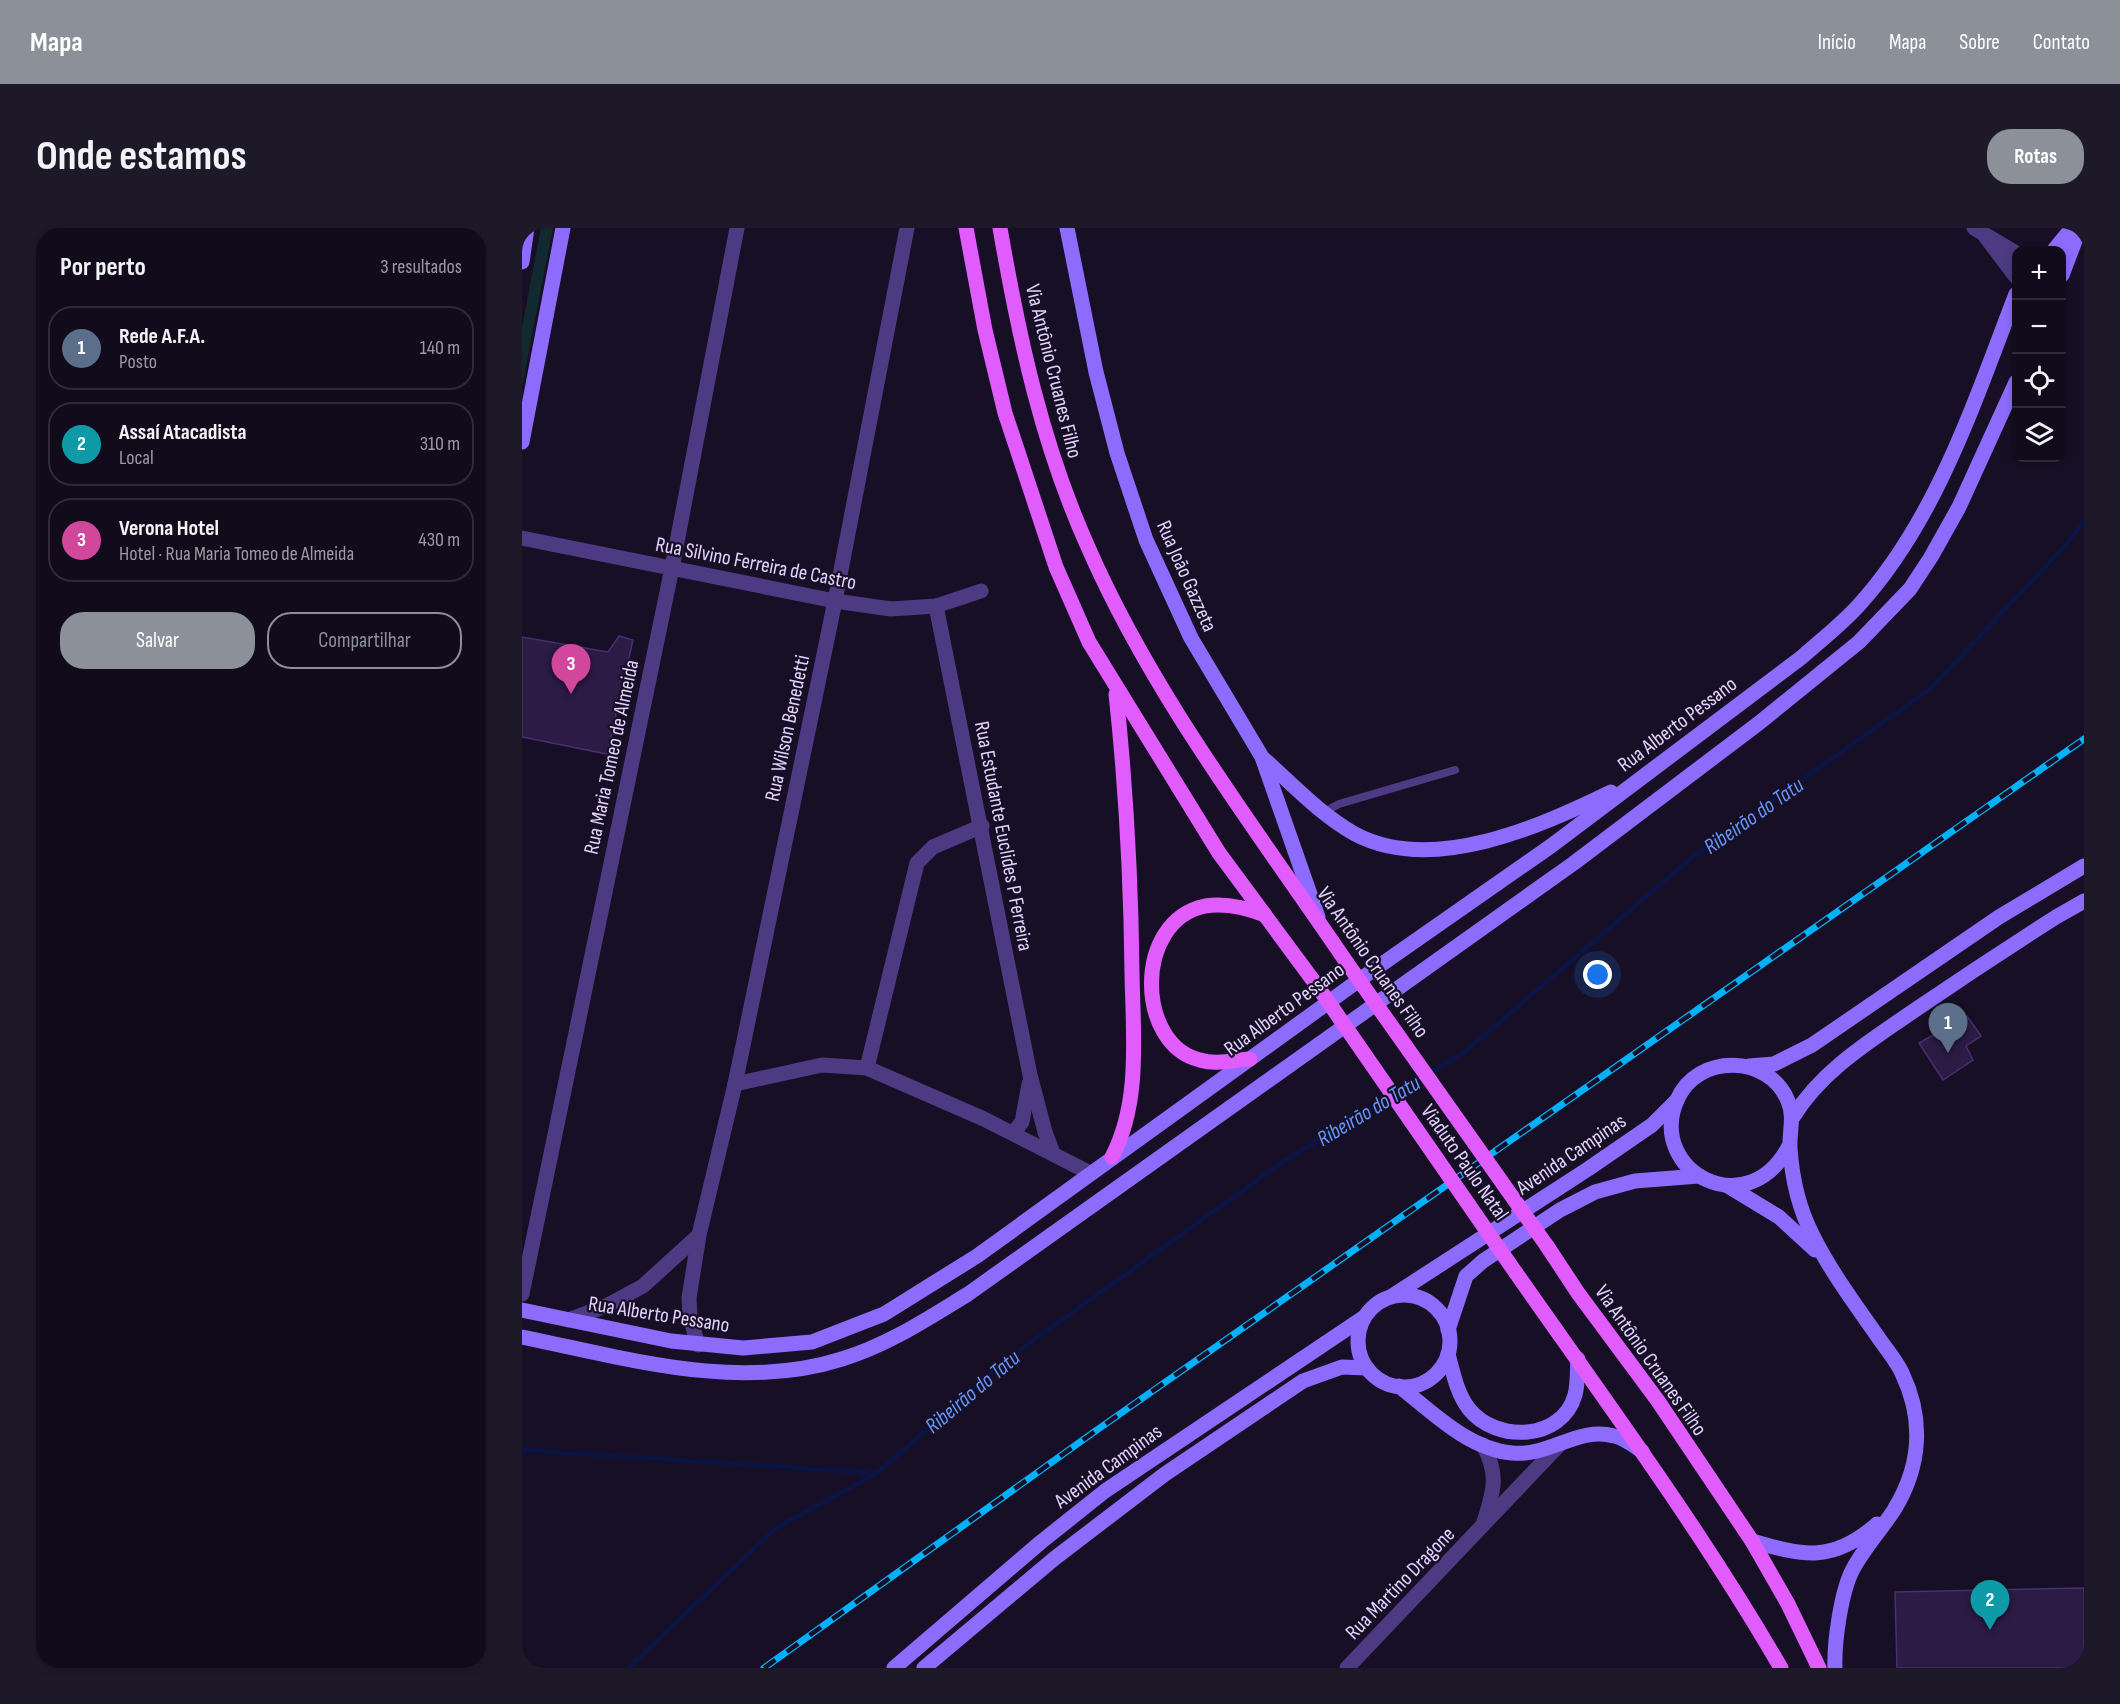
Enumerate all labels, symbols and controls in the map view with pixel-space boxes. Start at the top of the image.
text: Mapa [30,26,83,59]
text: Início [1818,30,1856,55]
text: Mapa [1889,30,1926,55]
text: Sobre [1959,30,2000,55]
text: Contato [2033,30,2090,55]
button: Rotas [1987,129,2084,184]
text: Onde estamos [36,131,247,182]
map controls [2012,246,2066,462]
button: + [2012,246,2066,300]
text: Por perto [60,252,146,283]
text: 3 resultados [380,255,462,279]
street label: Via Antônio Cruanes Filho [1020,282,1087,461]
button: − [2012,300,2066,354]
text: Rede A.F.A. [119,323,205,350]
text: 1 [78,336,85,360]
text: 140 m [420,336,460,360]
text: Posto [119,350,157,374]
button: locate [2012,354,2066,408]
button: layers [2012,408,2066,462]
text: Assaí Atacadista [119,419,247,446]
text: 2 [77,432,86,456]
text: 310 m [420,432,460,456]
text: Local [119,446,154,470]
text: Verona Hotel [119,515,219,542]
street label: Rua João Gazzeta [1151,517,1222,636]
text: 3 [77,528,86,552]
text: 430 m [418,528,460,552]
street label: Rua Silvino Ferreira de Castro [653,532,858,595]
text: Hotel · Rua Maria Tomeo de Almeida [119,542,354,566]
button: Salvar [60,612,255,669]
button: Compartilhar [267,612,462,669]
pin: 3 [551,644,590,694]
street label: Rua Wilson Benedetti [760,653,815,804]
street label: Rua Maria Tomeo de Almeida [579,658,644,857]
street label: Rua Alberto Pessano [1613,671,1742,777]
street label: Rua Estudante Euclides P Ferreira [969,719,1038,953]
water label: Ribeirão do Tatu [1699,772,1809,861]
street label: Via Antônio Cruanes Filho [1311,882,1434,1042]
street label: Rua Alberto Pessano [1219,957,1349,1061]
your location [1583,960,1612,989]
pin: 1 [1928,1004,1968,1053]
water label: Ribeirão do Tatu [1312,1070,1425,1153]
street label: Viaduto Paulo Natal [1415,1100,1514,1225]
street label: Avenida Campinas [1511,1109,1631,1201]
street label: Via Antônio Cruanes Filho [1589,1280,1712,1440]
street label: Rua Alberto Pessano [587,1291,731,1338]
water label: Ribeirão do Tatu [920,1345,1026,1440]
street label: Avenida Campinas [1049,1419,1167,1514]
street label: Rua Martino Dragone [1340,1522,1460,1645]
pin: 2 [1970,1580,2010,1630]

